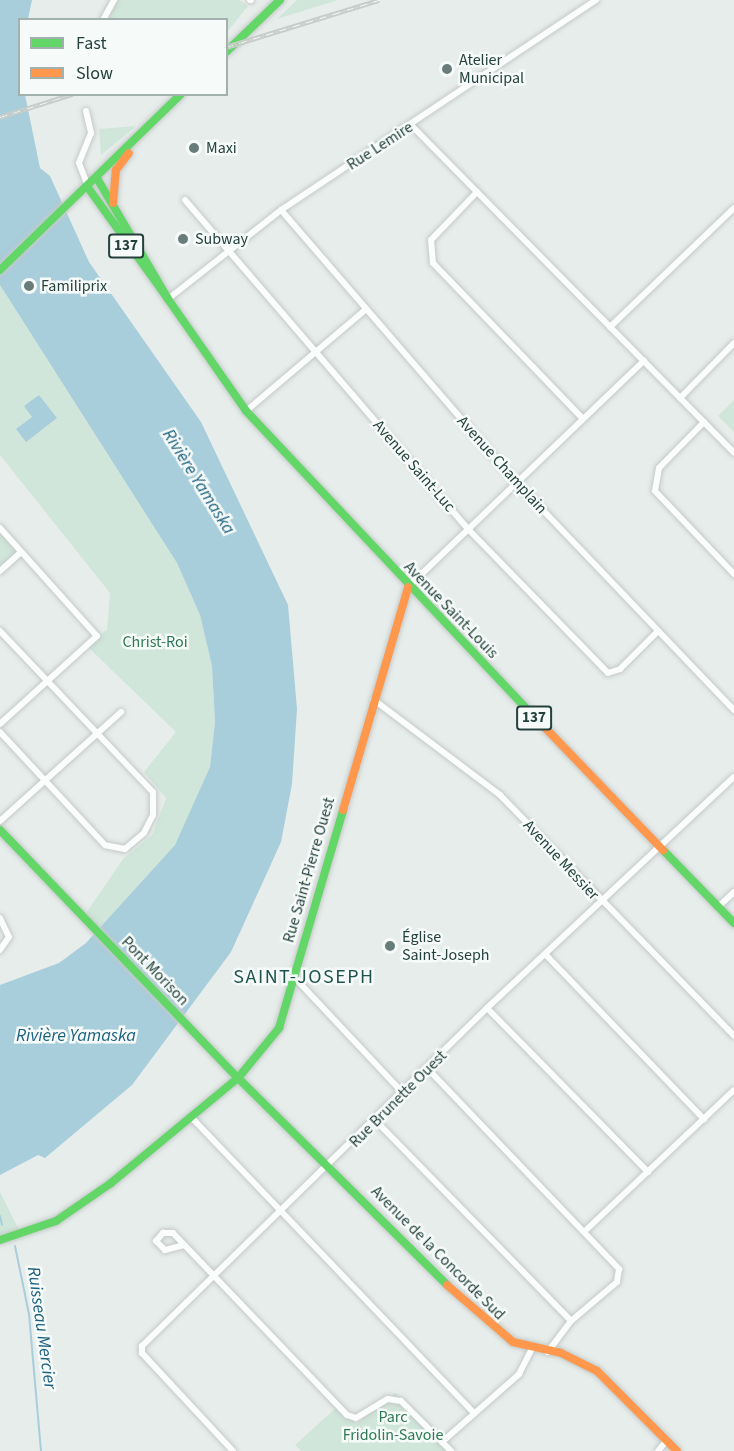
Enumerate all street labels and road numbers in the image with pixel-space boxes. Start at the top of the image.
street label: Rue Lemire [343,118,417,174]
road number: 137 [108,234,144,258]
street label: Avenue Champlain [453,412,551,518]
street label: Avenue Saint-Luc [369,416,459,516]
street label: Avenue Saint-Louis [400,558,502,662]
road number: 137 [516,706,552,730]
street label: Rue Saint-Pierre Ouest [279,795,339,945]
street label: Avenue Messier [519,816,603,904]
street label: Pont Morison [117,932,193,1010]
street label: Rue Brunette Ouest [345,1046,451,1152]
street label: Avenue de la Concorde Sud [367,1182,509,1324]

